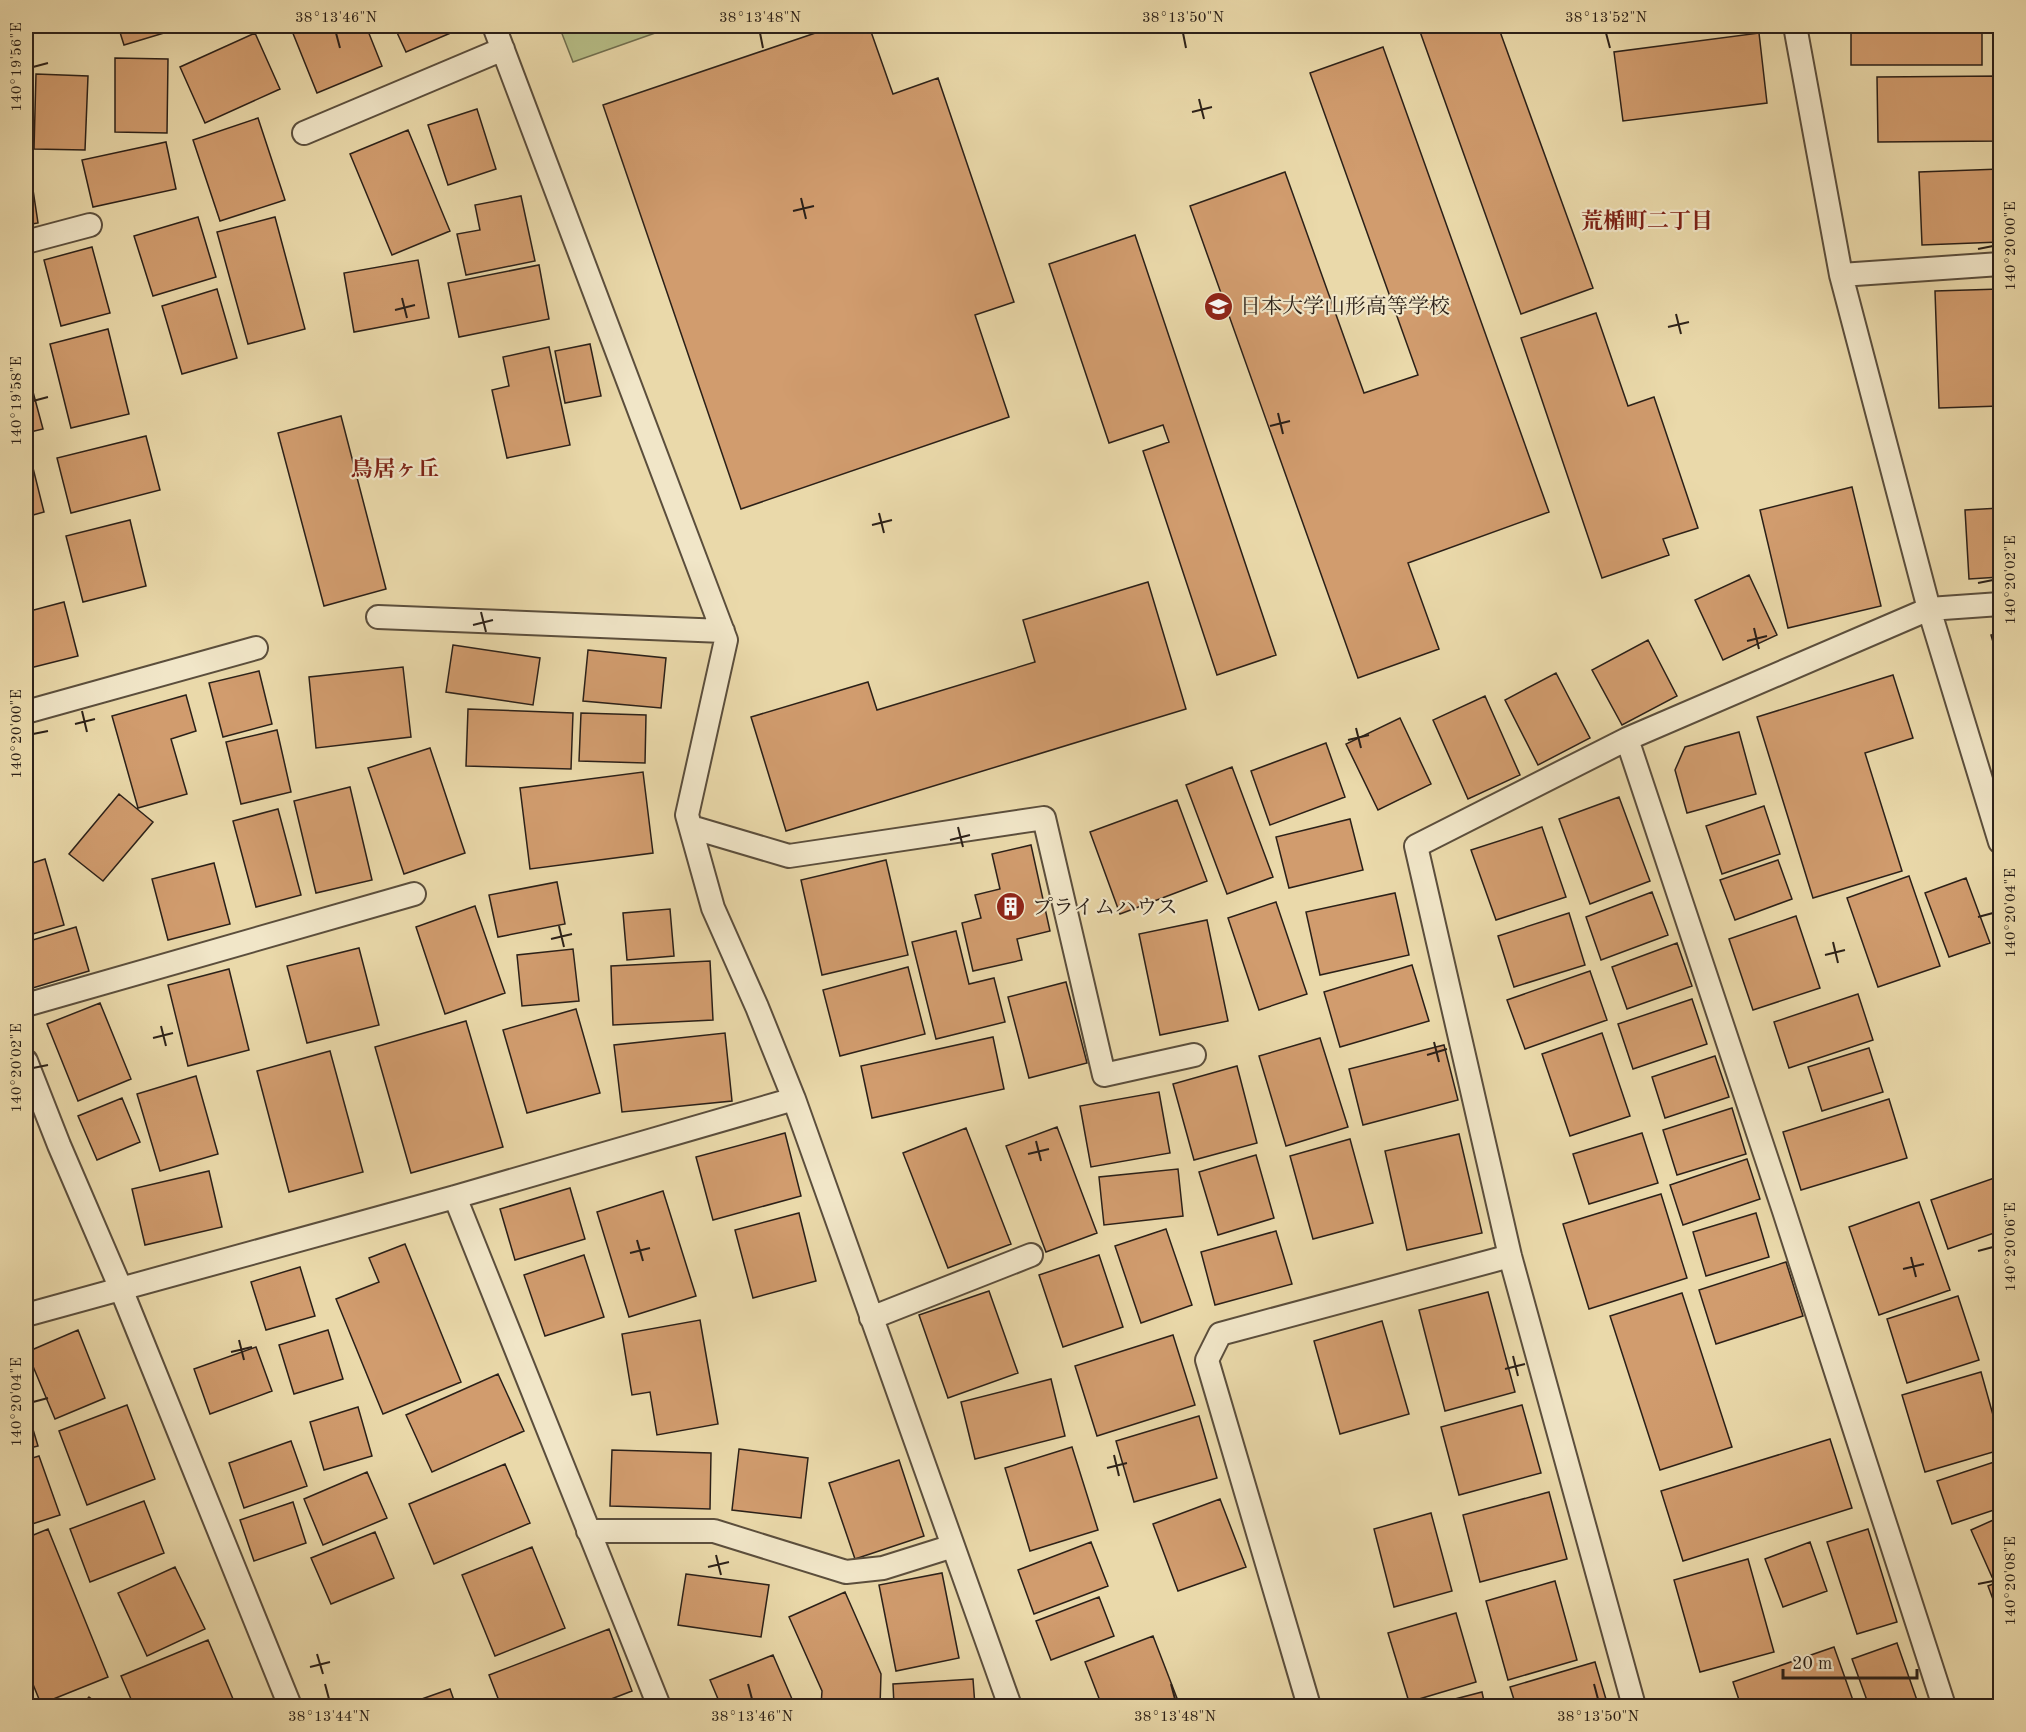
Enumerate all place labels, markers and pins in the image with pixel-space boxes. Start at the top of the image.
school or university icon: 日本大学山形高等学校 [1203,290,1235,322]
place label: 日本大学山形高等学校 [1240,295,1450,318]
building icon: プライムハウス [995,891,1027,923]
place label: プライムハウス [1032,897,1178,919]

